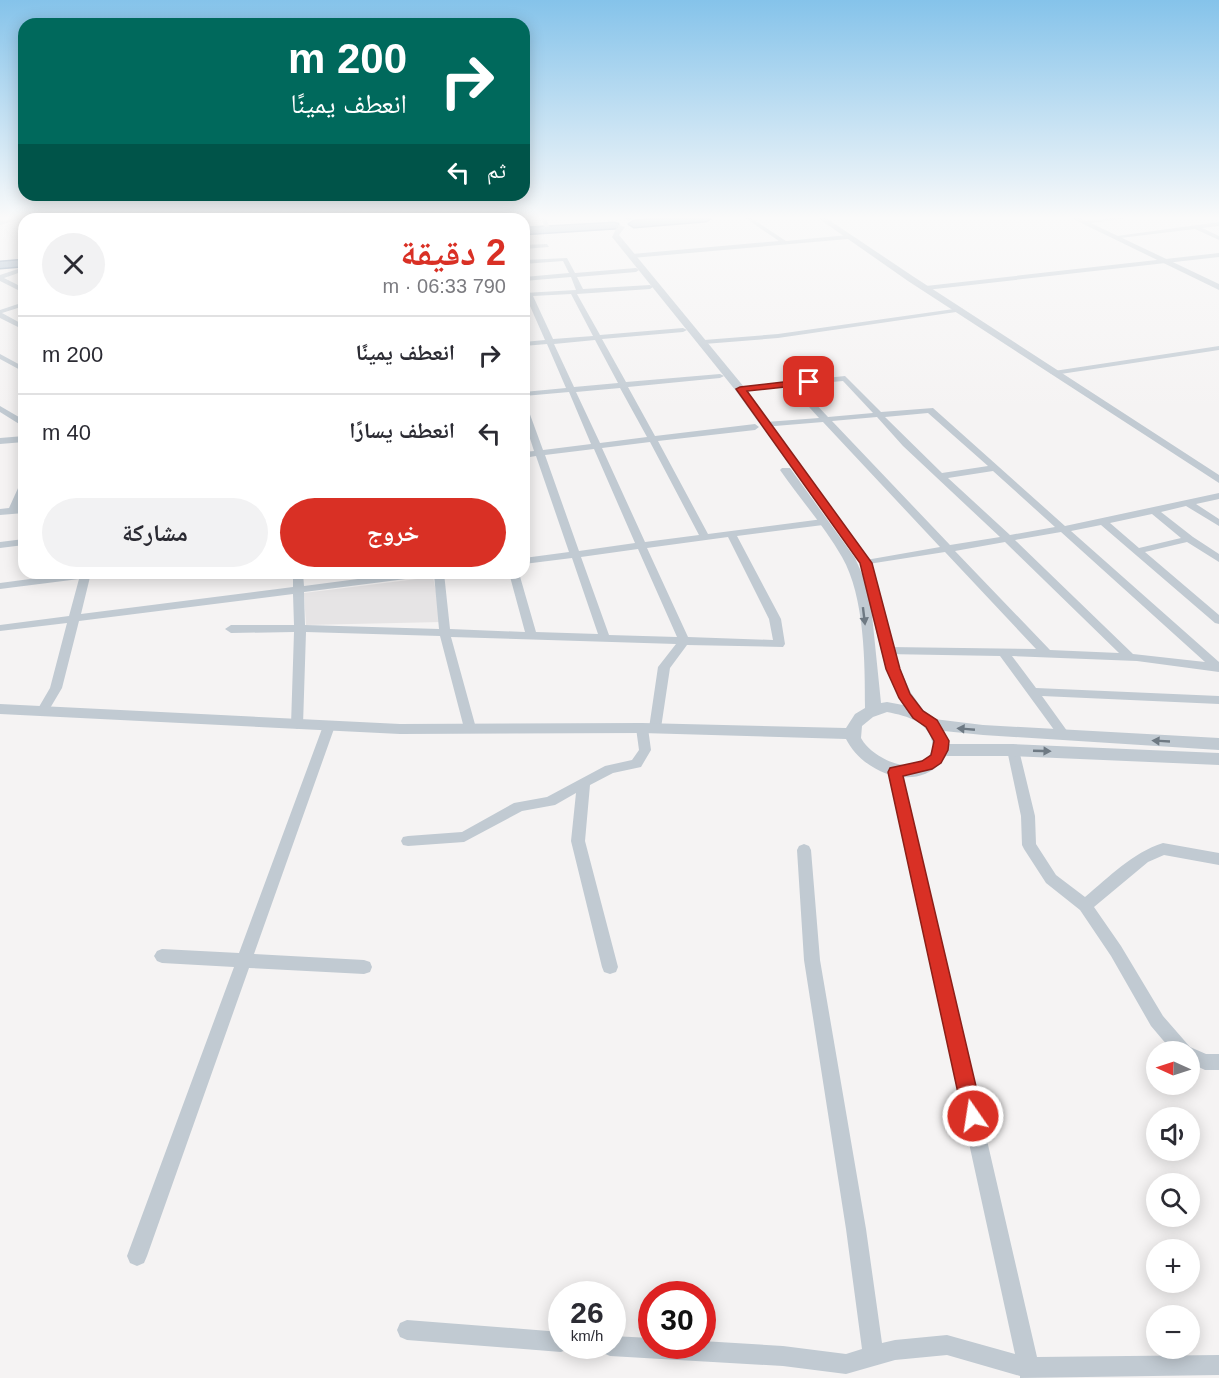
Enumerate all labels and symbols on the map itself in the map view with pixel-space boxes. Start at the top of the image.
pin [783,356,834,407]
one-way arrow [860,607,869,626]
one-way arrow [956,724,975,734]
one-way arrow [1151,736,1170,745]
one-way arrow [1032,747,1051,756]
north arrow [1146,1041,1200,1095]
position arrow [941,1084,1005,1148]
speed limit sign: 30 [638,1281,716,1359]

